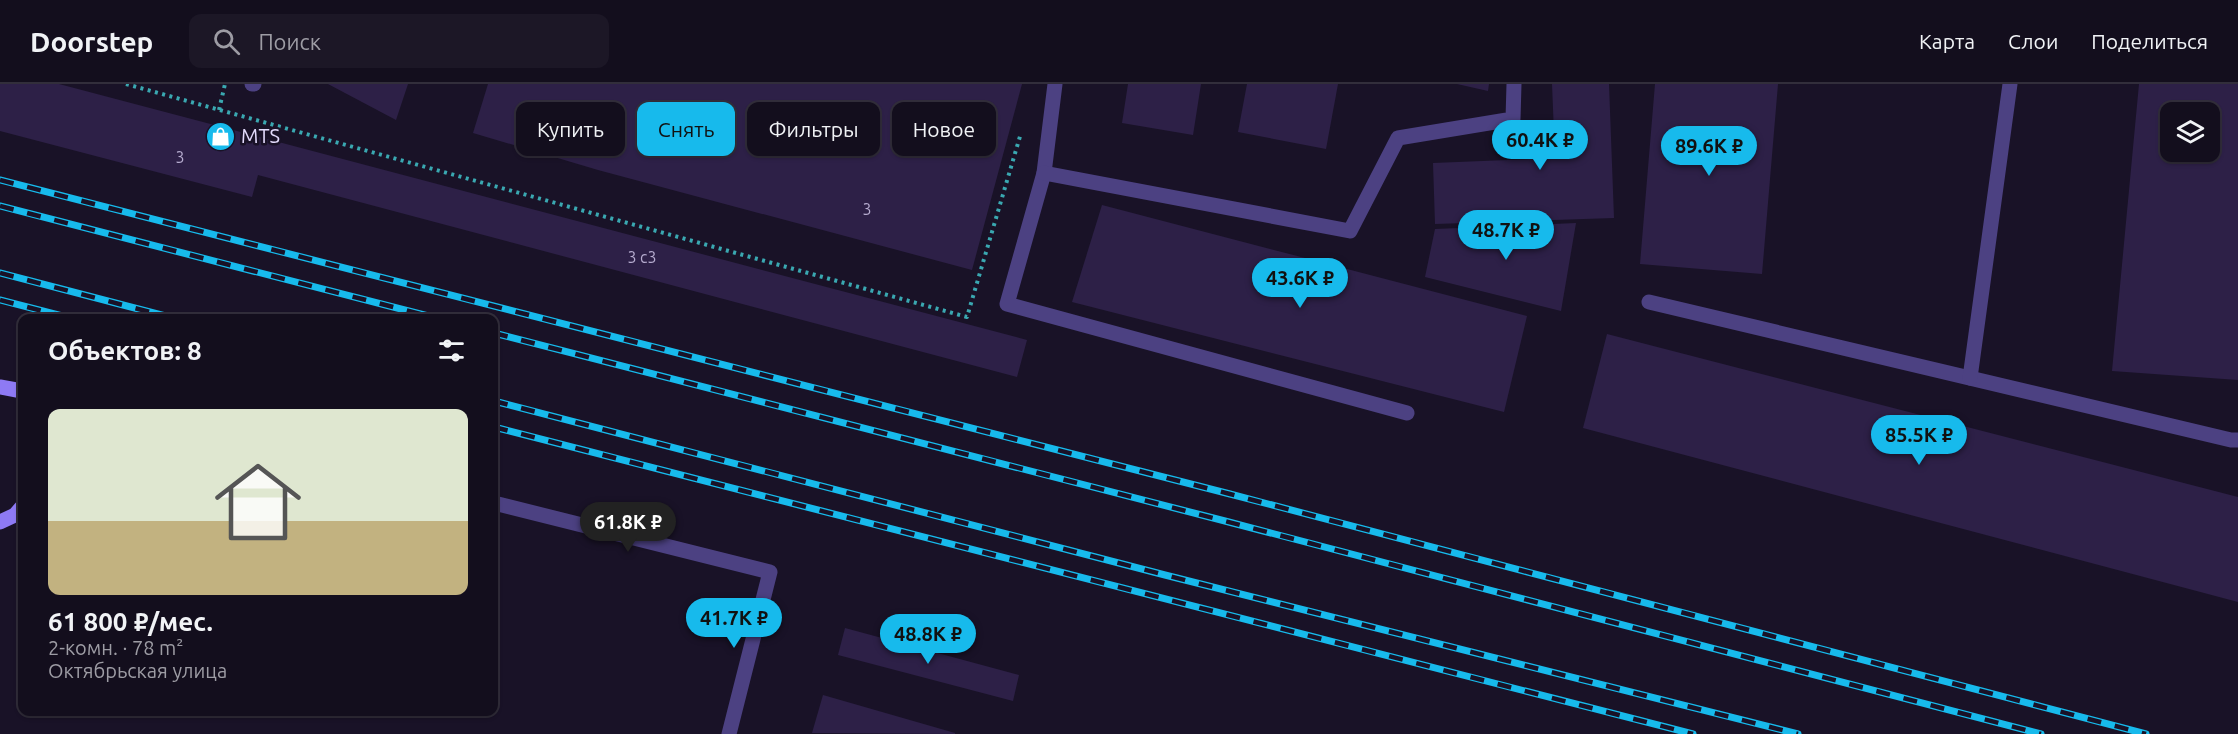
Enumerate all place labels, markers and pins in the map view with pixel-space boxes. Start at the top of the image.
shop icon: MTS [204,120,236,152]
pin: 60.4K ₽ [1485,120,1595,171]
place label: MTS [241,124,280,147]
pin: 89.6K ₽ [1654,126,1764,177]
pin: 48.7K ₽ [1451,210,1561,261]
pin: 43.6K ₽ [1245,258,1355,309]
pin: 85.5K ₽ [1864,415,1974,466]
pin: 61.8K ₽ [573,502,683,553]
pin: 41.7K ₽ [679,598,789,649]
pin: 48.8K ₽ [873,614,983,665]

